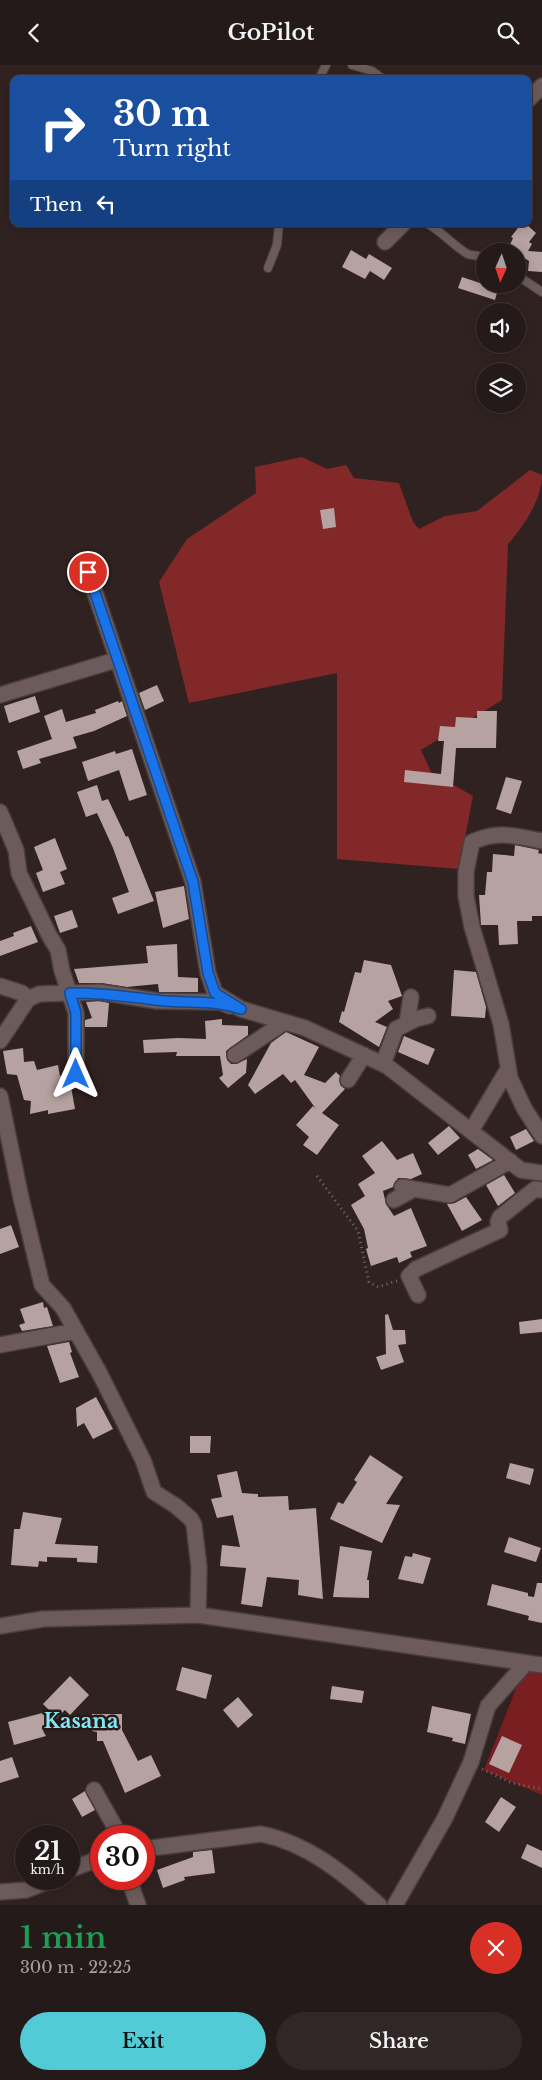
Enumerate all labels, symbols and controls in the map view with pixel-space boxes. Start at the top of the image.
icon: back [20,19,48,47]
text: GoPilot [228,19,314,46]
icon: search [494,19,522,47]
text: 30 m [113,92,210,135]
icon: right [30,95,95,160]
text: Turn right [113,135,231,162]
icon: left [92,190,120,218]
text: Then [30,193,82,216]
north arrow [476,243,526,293]
map controls [476,243,526,413]
button: sound [476,303,526,353]
button: layers [476,363,526,413]
pin [67,551,109,593]
icon: arrive [74,558,102,586]
position arrow [49,1047,101,1099]
district label: Kasana [44,1709,119,1733]
speed limit sign: 30 [90,1825,155,1890]
text: 21 [34,1836,61,1867]
text: km/h [30,1862,65,1877]
text: 1 min [20,1919,106,1956]
button: close [470,1922,522,1974]
text: 300 m · 22:25 [20,1957,131,1977]
button: Exit [20,2012,266,2070]
button: Share [276,2012,522,2070]

